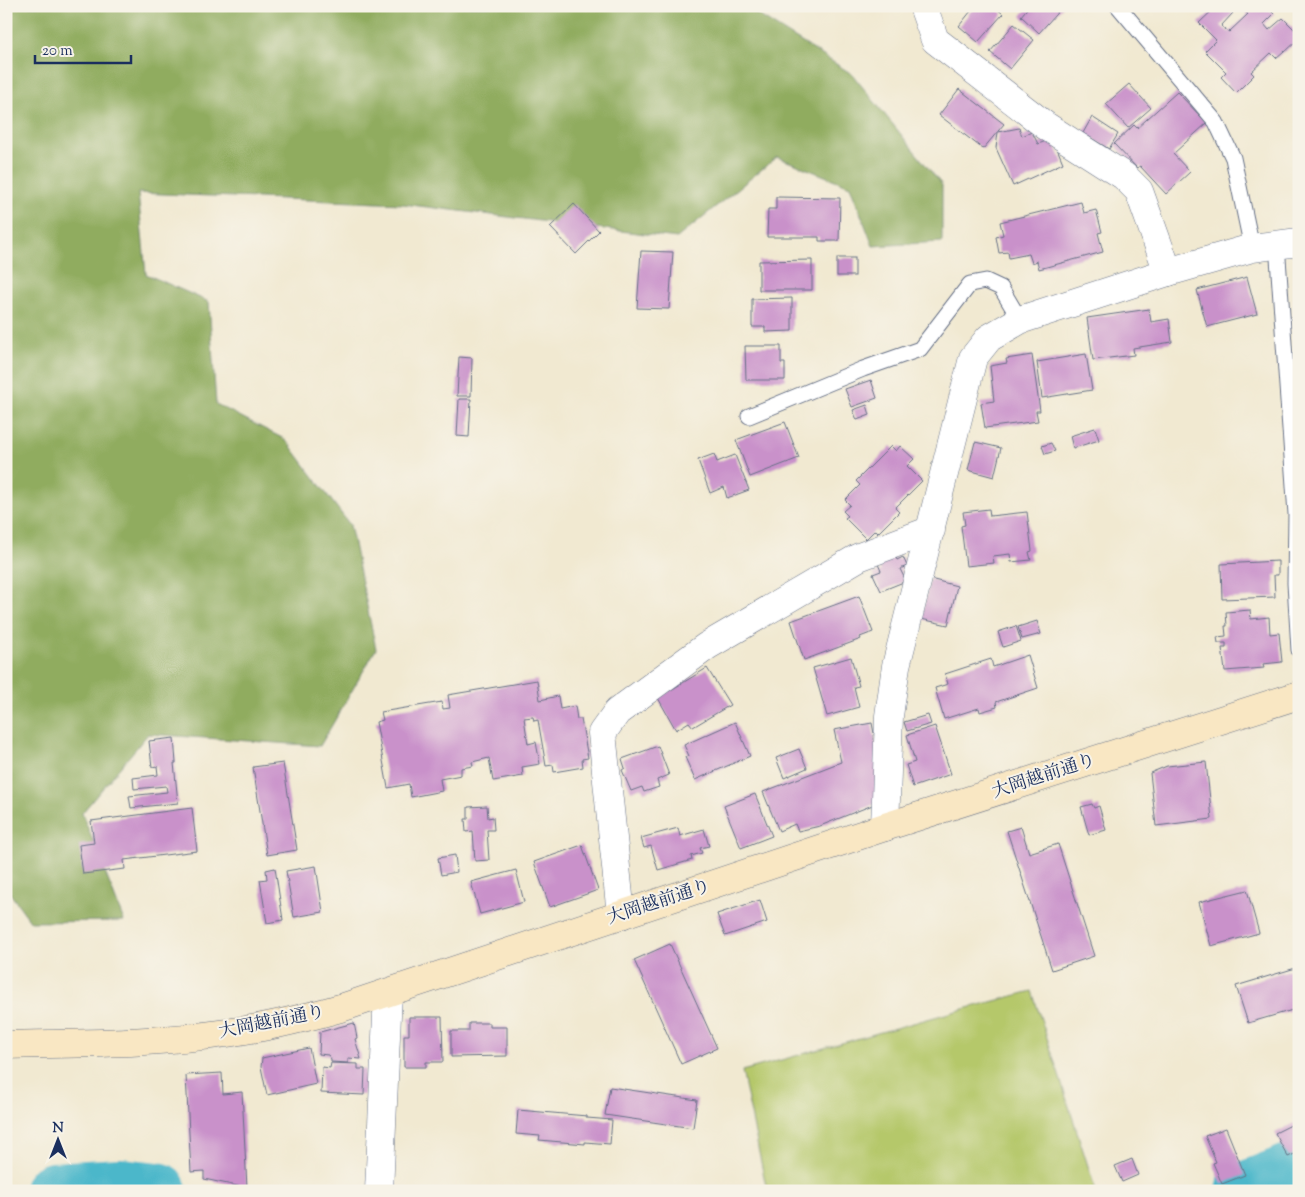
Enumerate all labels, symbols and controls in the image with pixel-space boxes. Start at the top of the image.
scale bar [35,32,131,64]
text: 20 m [42,41,73,62]
street label: 大岡越前通り [989,748,1099,806]
street label: 大岡越前通り [604,874,714,932]
street label: 大岡越前通り [217,1000,327,1046]
north arrow [32,1114,82,1164]
text: N [52,1119,64,1139]

